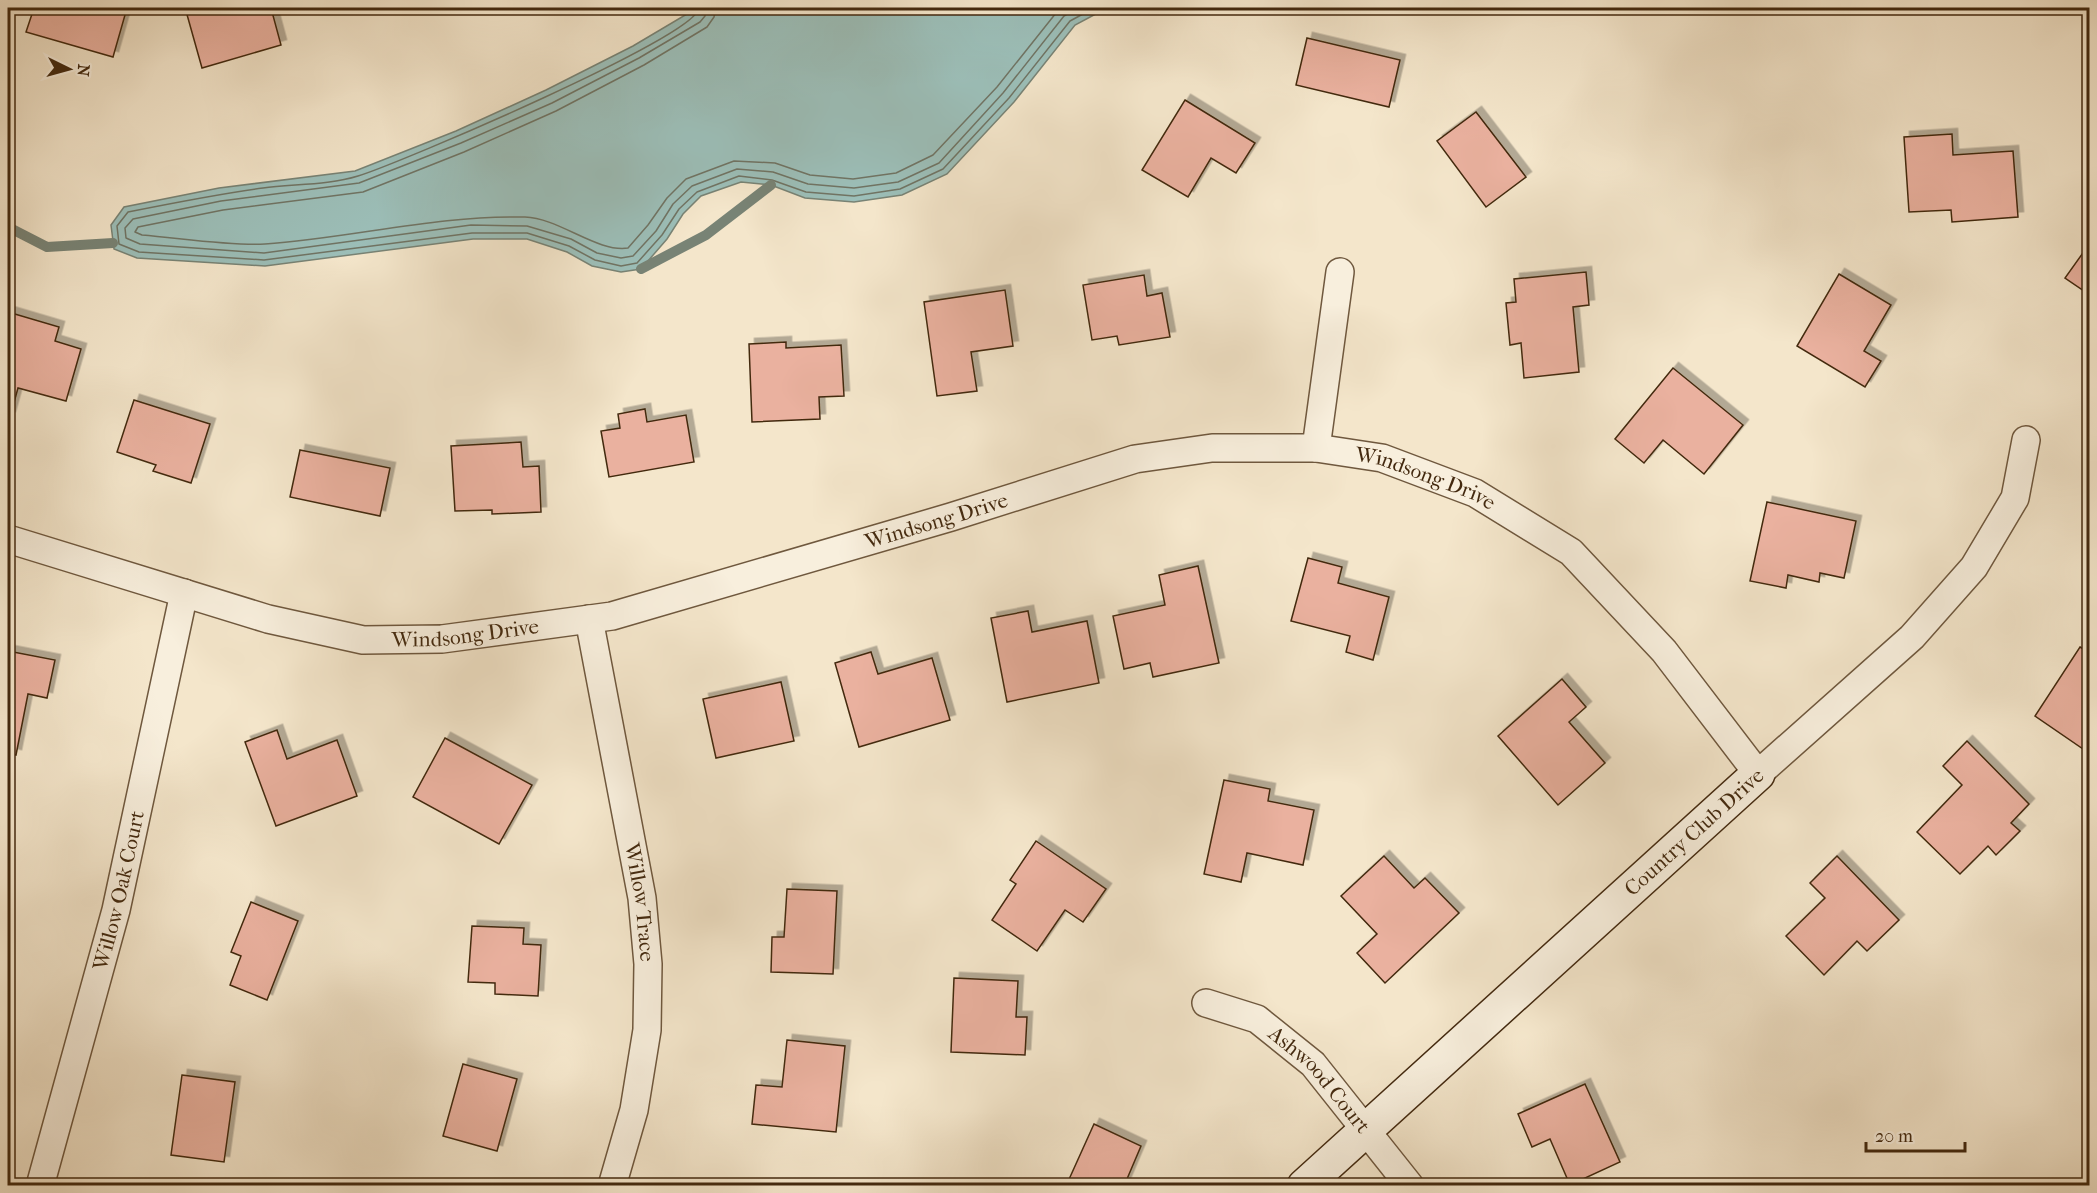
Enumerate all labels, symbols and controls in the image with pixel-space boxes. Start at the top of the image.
north arrow [39,39,99,99]
text: N [73,63,93,78]
street label: Windsong Drive [1353,442,1500,515]
street label: Windsong Drive [861,488,1011,554]
street label: Windsong Drive [391,614,540,652]
street label: Country Club Drive [1619,763,1769,901]
street label: Willow Oak Court [88,808,149,974]
street label: Willow Trace [620,840,660,963]
street label: Ashwood Court [1263,1021,1375,1138]
scale bar [1866,1115,1965,1153]
text: 20 m [1875,1126,1913,1147]

